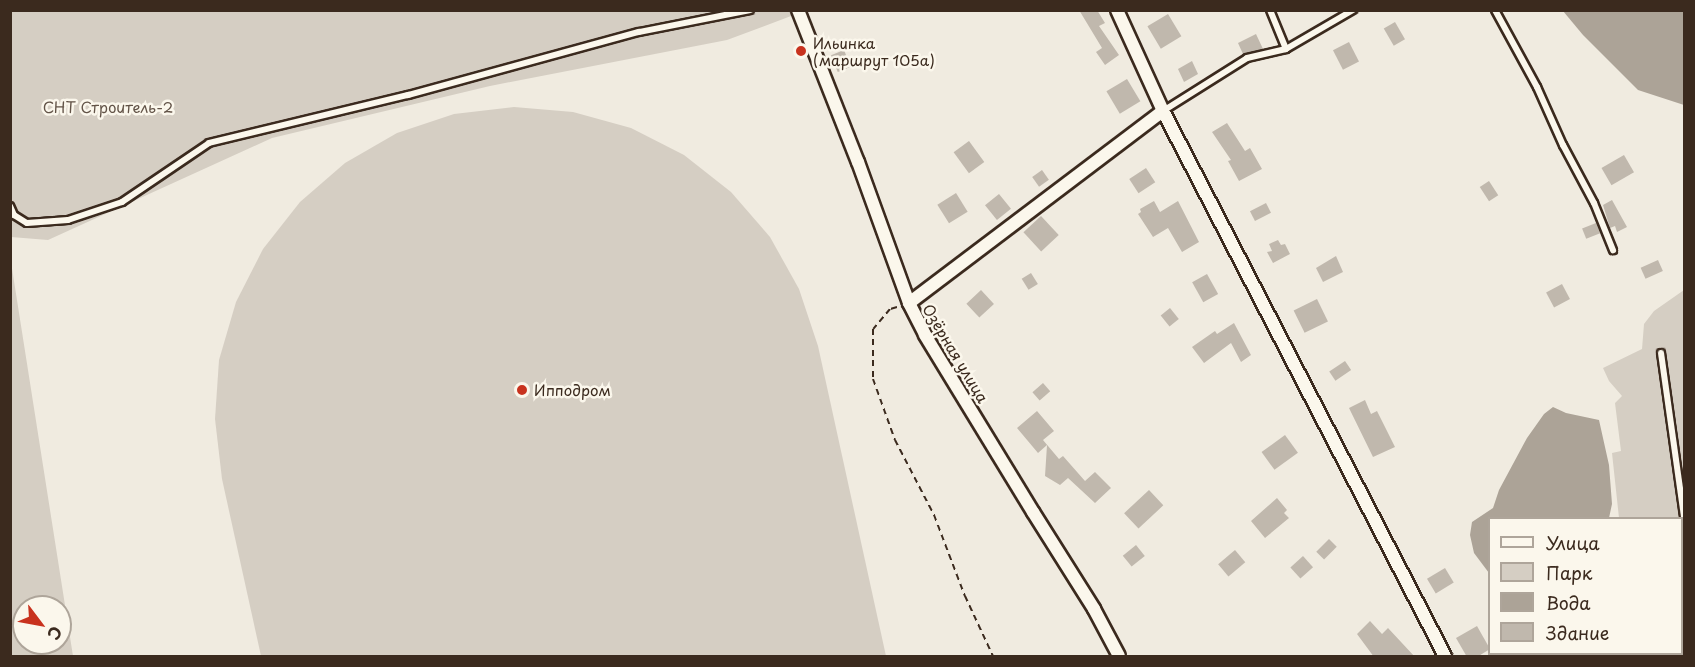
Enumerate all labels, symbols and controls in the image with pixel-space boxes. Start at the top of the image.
place label: Ильинка (маршрут 105а) [813,33,936,68]
marker: Ильинка (маршрут 105а) [794,44,808,58]
park label: СНТ Строитель-2 [43,98,173,116]
street label: Озёрная улица [919,300,993,406]
place label: Ипподром [534,381,611,399]
marker: Ипподром [515,383,529,397]
legend [1488,517,1683,655]
text: Улица [1546,529,1600,556]
text: Парк [1546,559,1592,586]
text: Вода [1546,589,1591,616]
north arrow [12,595,72,655]
text: Здание [1546,619,1609,646]
text: С [42,622,69,645]

